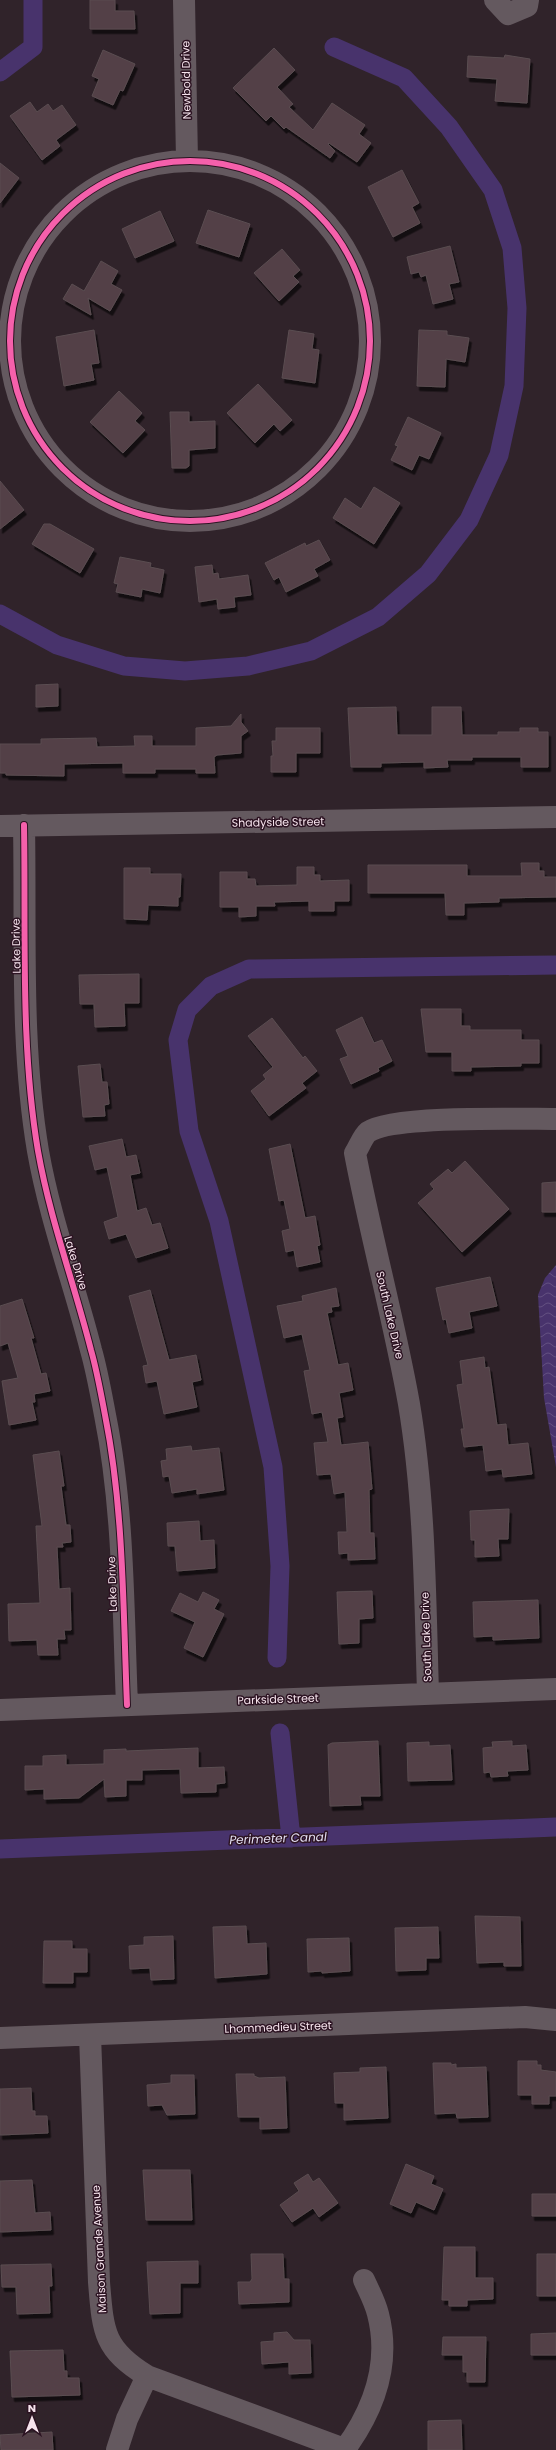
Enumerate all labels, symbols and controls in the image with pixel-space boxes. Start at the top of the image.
street label: Newbold Drive [177,40,195,119]
street label: Shadyside Street [232,813,324,831]
street label: Lake Drive [8,918,24,974]
street label: Lake Drive [60,1234,92,1292]
street label: South Lake Drive [372,1269,408,1361]
street label: Lake Drive [103,1556,121,1612]
street label: South Lake Drive [416,1592,436,1682]
street label: Parkside Street [237,1690,319,1708]
water label: Perimeter Canal [229,1828,327,1848]
street label: Lhommedieu Street [224,2017,332,2037]
street label: Maison Grande Avenue [88,2184,110,2313]
north arrow [12,2398,52,2438]
text: N [28,2400,36,2416]

